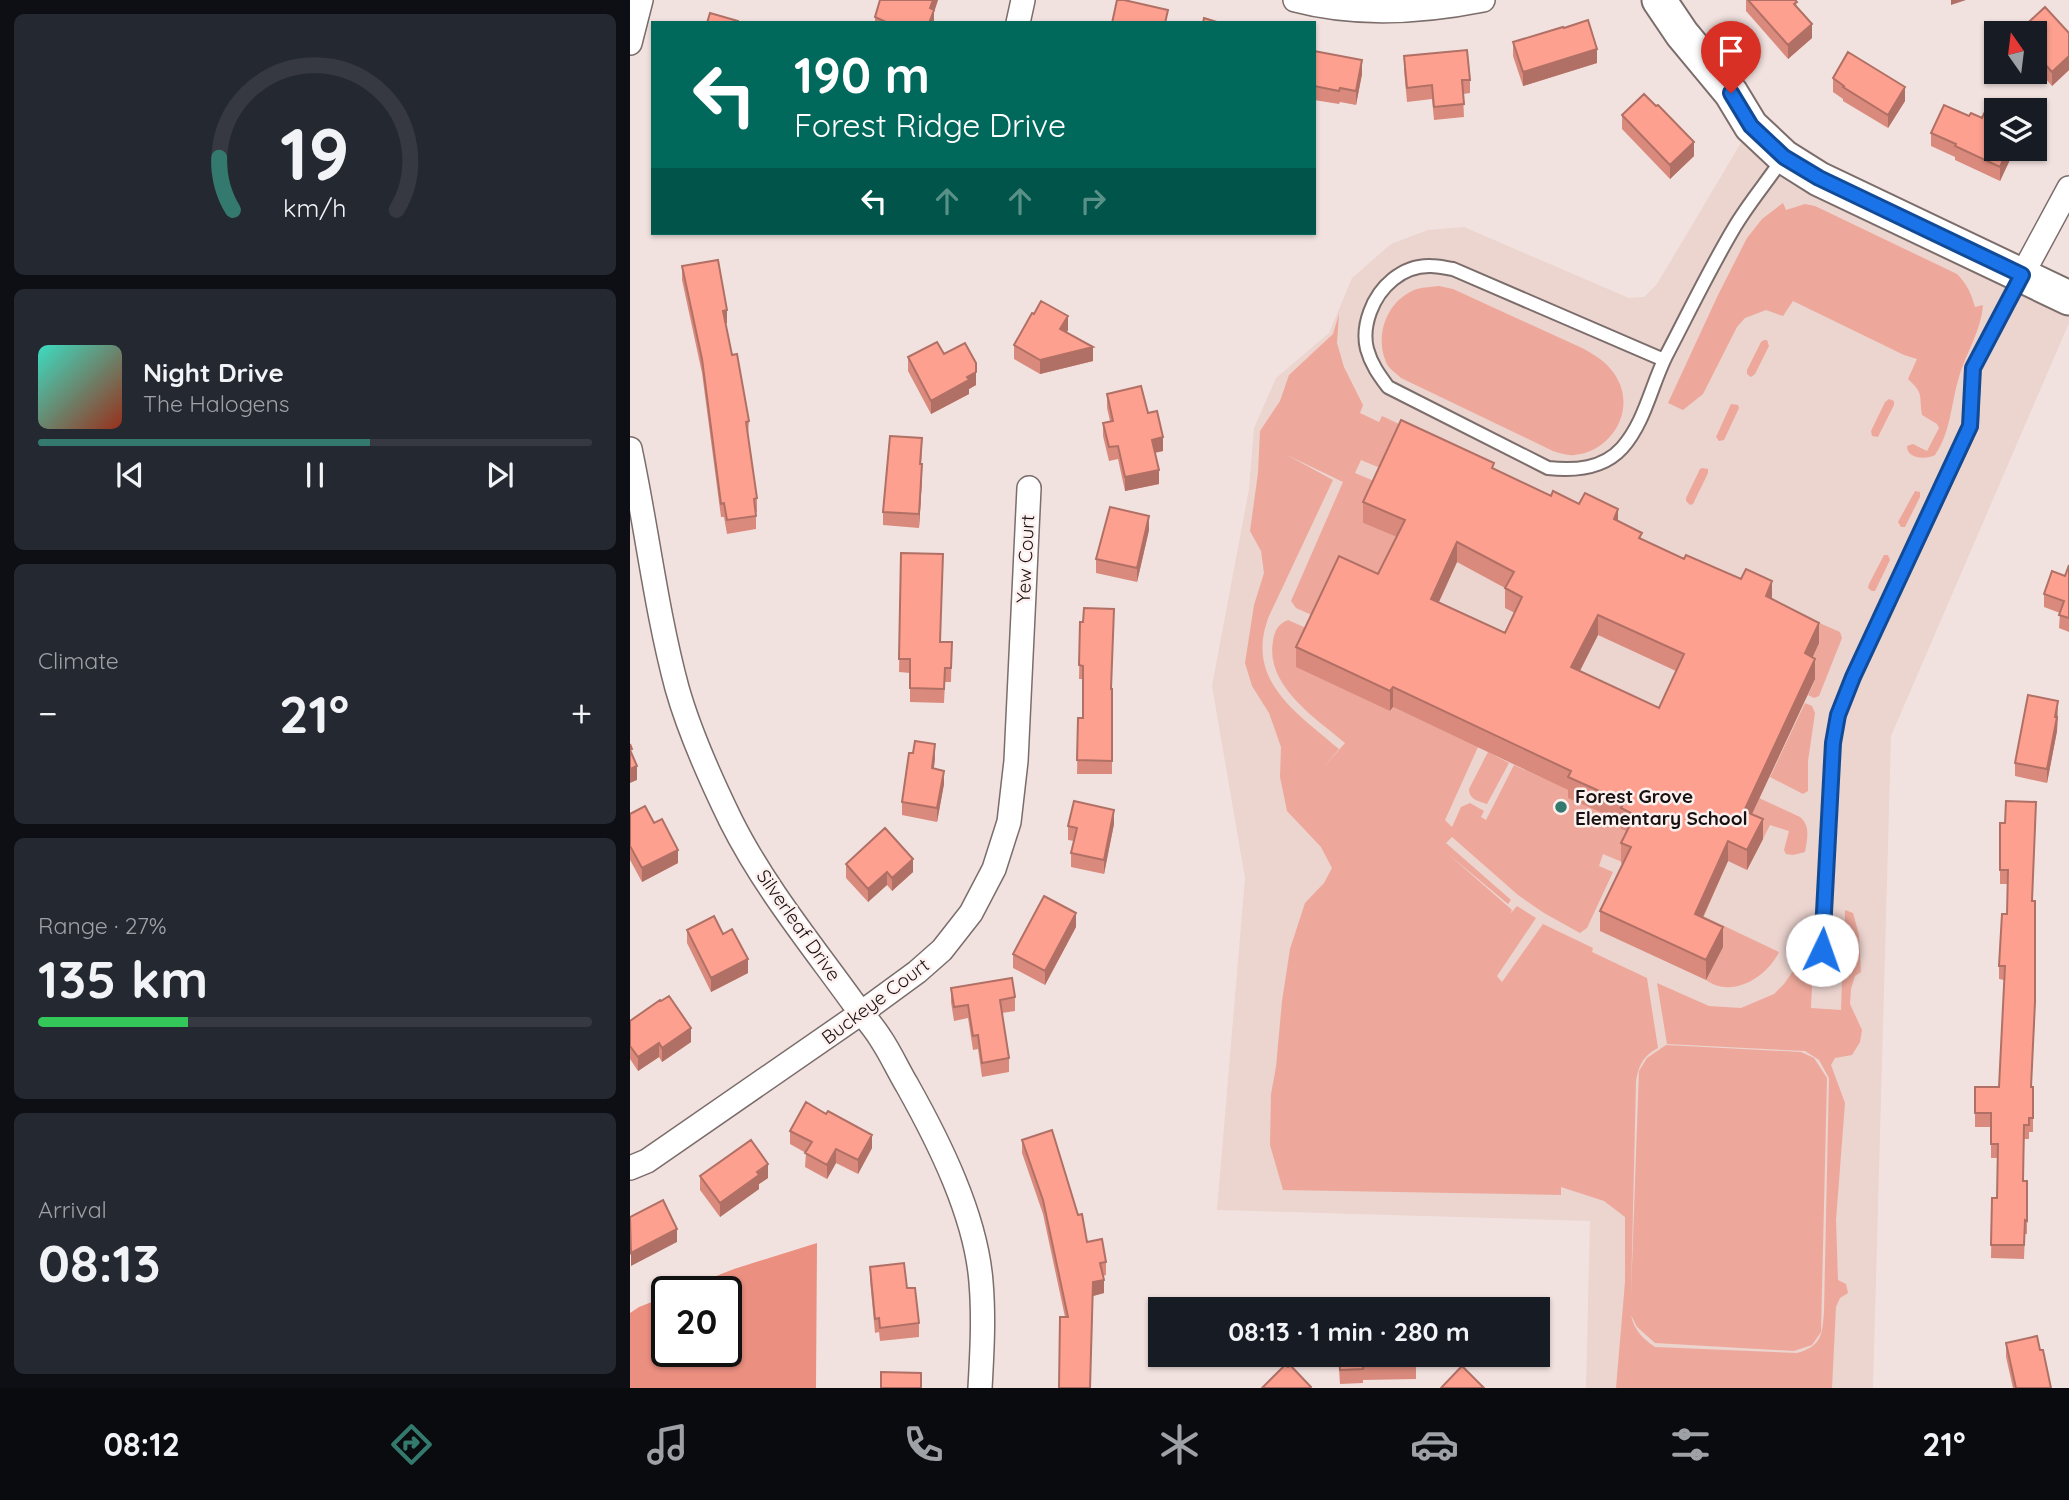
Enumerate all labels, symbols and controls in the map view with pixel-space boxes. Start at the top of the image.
pin [1701,21,1761,93]
north arrow [1984,21,2048,84]
map controls [1984,21,2047,161]
icon: arrive [1712,32,1750,70]
text: 190 m [794,44,930,105]
icon: left [679,49,770,140]
button: layers [1984,98,2047,161]
text: Forest Ridge Drive [794,105,1066,145]
text: 19 [280,108,350,199]
icon: left [855,182,893,220]
icon: ahead [928,182,966,220]
icon: ahead [1001,182,1039,220]
icon: right [1074,182,1112,220]
text: km/h [283,192,347,223]
text: Night Drive [143,356,284,389]
text: The Halogens [143,389,290,418]
icon: previous [111,456,149,494]
icon: pause [296,456,334,494]
icon: next [481,456,519,494]
street label: Yew Court [1011,514,1039,604]
text: Climate [38,646,119,675]
text: 21° [279,681,349,746]
text: − [38,689,58,737]
text: + [571,689,592,737]
place label: Forest Grove Elementary School [1575,784,1748,830]
marker: Forest Grove Elementary School [1553,799,1569,815]
street label: Silverleaf Drive [752,864,846,986]
text: Range · 27% [38,911,167,940]
position arrow [1785,913,1859,987]
text: 135 km [38,946,208,1011]
street label: Buckeye Court [816,953,934,1049]
text: Arrival [38,1195,107,1224]
text: 08:13 [38,1230,161,1295]
speed limit sign: 20 [651,1276,742,1367]
text: 08:13 · 1 min · 280 m [1228,1315,1470,1348]
icon: directions [387,1420,436,1469]
icon: music [643,1420,692,1469]
icon: phone [899,1420,948,1469]
icon: climate [1155,1420,1204,1469]
icon: car [1410,1420,1459,1469]
icon: filters [1666,1420,1715,1469]
text: 08:12 [103,1424,180,1464]
text: 21° [1922,1424,1965,1464]

